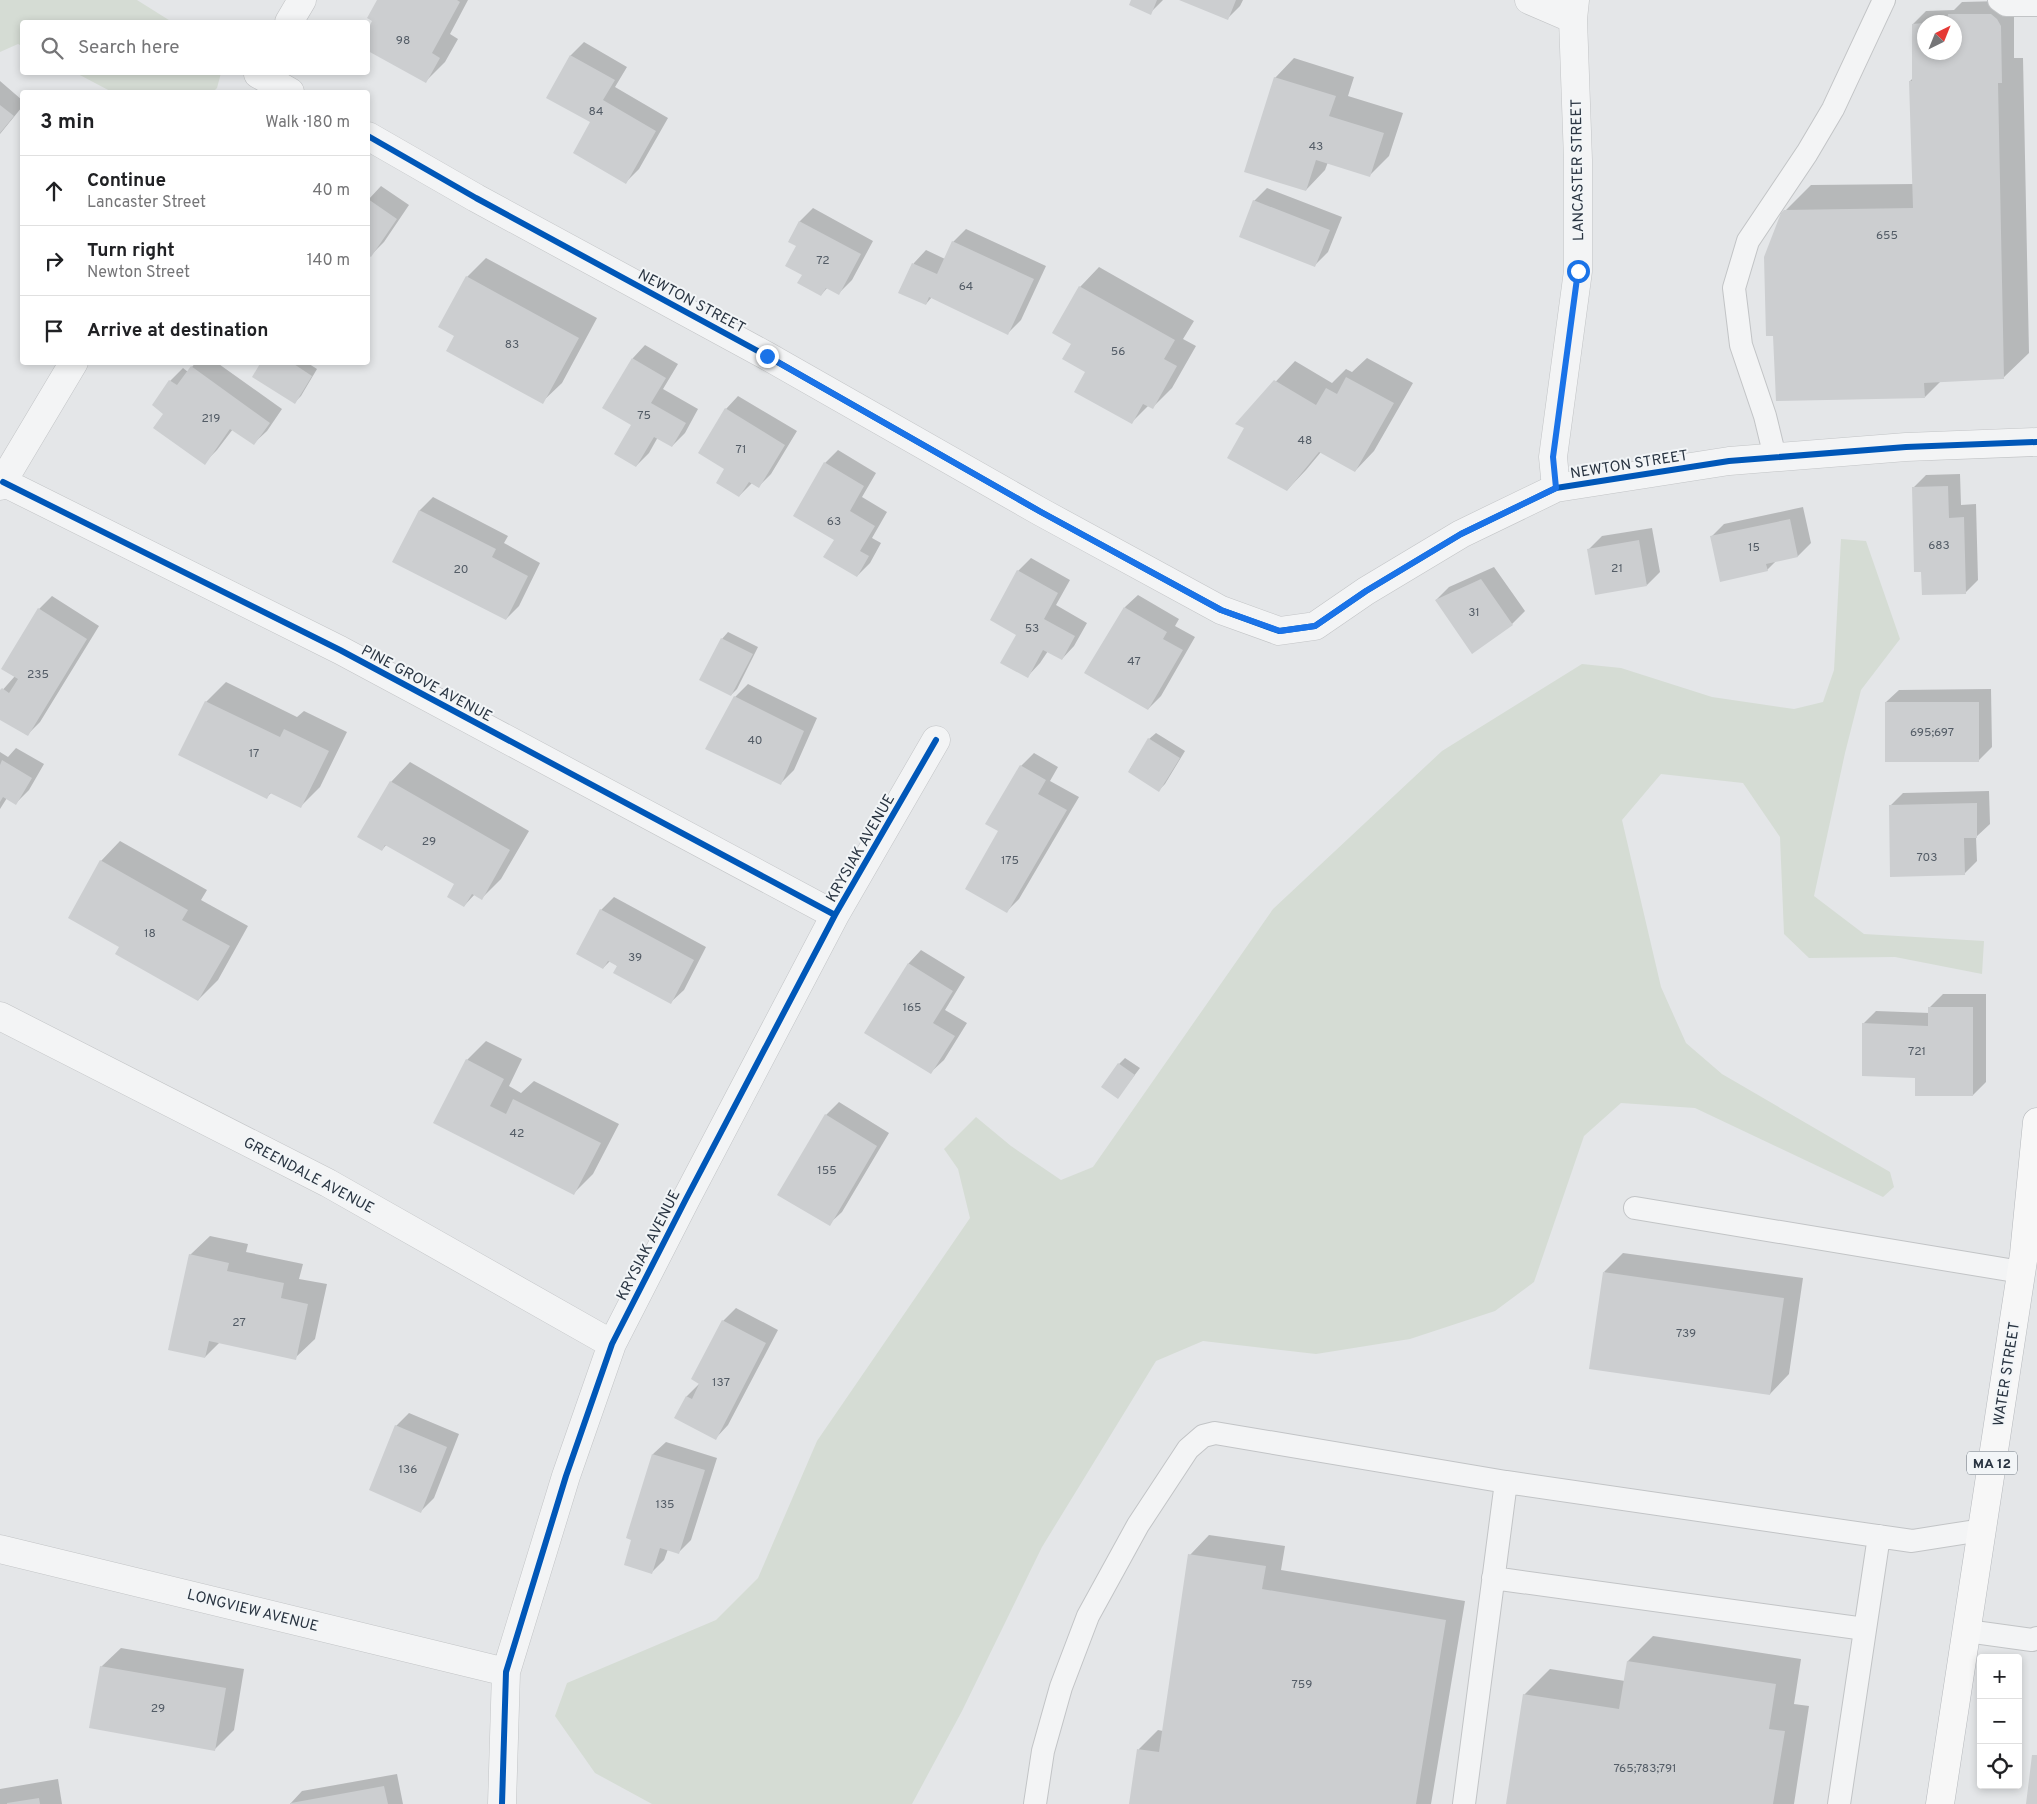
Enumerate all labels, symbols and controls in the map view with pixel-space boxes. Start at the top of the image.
north arrow [1917,15,1962,60]
search box [20,20,370,75]
house number: 98 [396,33,410,49]
icon: search [38,34,66,62]
text: Search here [78,36,180,60]
street label: LANCASTER STREET [1568,99,1589,241]
house number: 84 [589,104,603,120]
text: 3 min [40,109,95,136]
text: Walk · 180 m [265,113,350,133]
house number: 43 [1309,139,1323,155]
text: Continue [87,169,166,193]
icon: ahead [40,177,68,205]
text: 40 m [312,181,350,201]
text: Lancaster Street [87,193,206,213]
house number: 655 [1876,228,1898,244]
text: Turn right [87,239,175,263]
icon: right [40,247,68,275]
text: 140 m [307,251,350,271]
house number: 72 [816,253,830,269]
route start [1567,260,1590,283]
text: Newton Street [87,263,190,283]
street label: NEWTON STREET [634,266,748,339]
house number: 64 [959,279,973,295]
icon: arrive [40,317,68,345]
text: Arrive at destination [87,319,268,343]
house number: 83 [505,337,519,353]
house number: 56 [1111,344,1125,360]
route end [756,345,779,368]
house number: 75 [637,408,651,424]
house number: 219 [202,411,220,427]
house number: 48 [1298,433,1312,449]
house number: 71 [736,442,746,458]
street label: NEWTON STREET [1569,447,1690,484]
house number: 63 [827,514,841,530]
house number: 683 [1928,538,1950,554]
house number: 15 [1748,540,1760,556]
house number: 21 [1611,561,1623,577]
house number: 20 [453,562,469,578]
house number: 31 [1468,605,1480,621]
house number: 53 [1025,621,1039,637]
street label: PINE GROVE AVENUE [357,642,495,727]
house number: 47 [1127,654,1141,670]
house number: 235 [27,667,49,683]
house number: 695;697 [1910,725,1954,741]
house number: 40 [747,733,763,749]
house number: 17 [249,746,259,762]
street label: KRYSIAK AVENUE [823,791,900,906]
house number: 29 [422,834,436,850]
house number: 703 [1917,850,1937,866]
house number: 175 [1001,853,1019,869]
house number: 18 [144,926,156,942]
house number: 39 [628,950,642,966]
house number: 165 [902,1000,922,1016]
house number: 721 [1908,1044,1926,1060]
house number: 42 [510,1126,524,1142]
street label: GREENDALE AVENUE [240,1134,377,1219]
house number: 155 [817,1163,837,1179]
street label: KRYSIAK AVENUE [613,1187,685,1304]
house number: 27 [232,1315,246,1331]
street label: WATER STREET [1990,1321,2025,1428]
house number: 739 [1676,1326,1696,1342]
house number: 137 [712,1375,730,1391]
road number: MA 12 [1967,1452,2017,1475]
house number: 136 [399,1462,417,1478]
house number: 135 [655,1497,675,1513]
street label: LONGVIEW AVENUE [185,1586,320,1637]
map controls [1977,1654,2022,1789]
button: + [1977,1654,2022,1699]
house number: 759 [1292,1677,1312,1693]
button: − [1977,1699,2022,1744]
house number: 29 [151,1701,165,1717]
button: locate [1977,1744,2022,1789]
house number: 765;783;791 [1613,1761,1677,1777]

